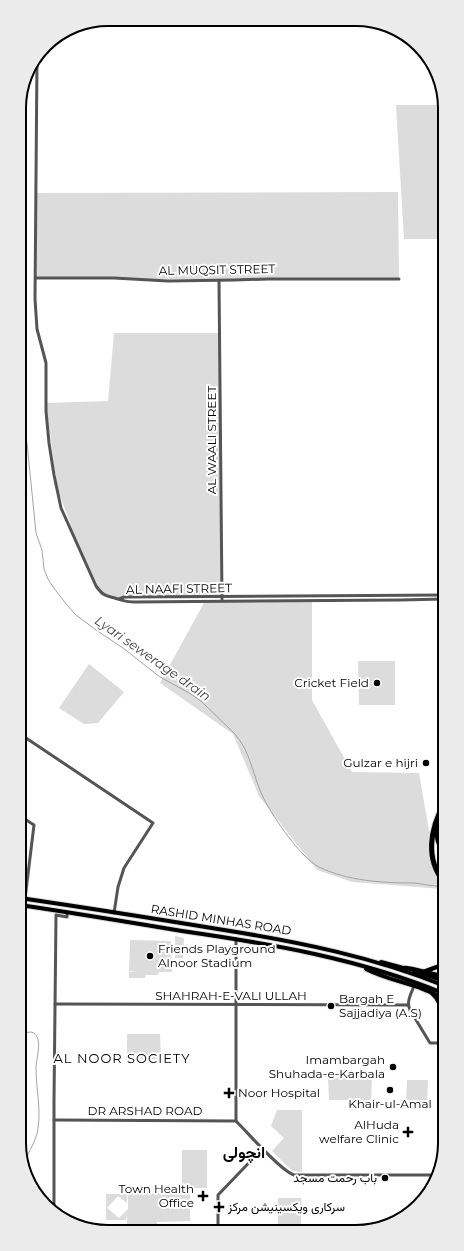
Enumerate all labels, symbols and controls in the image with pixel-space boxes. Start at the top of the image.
street label: AL MUQSIT STREET [159,261,276,278]
street label: AL WAALI STREET [204,386,219,494]
street label: AL NAAFI STREET [126,580,232,597]
water label: Lyari sewerage drain [92,612,214,704]
place label: Cricket Field [294,675,369,690]
marker: Cricket Field [372,678,382,688]
place label: Gulzar e hijri [343,755,418,770]
marker: Gulzar e hijri [421,758,431,768]
street label: RASHID MINHAS ROAD [150,901,292,938]
place label: Friends Playground Alnoor Stadium [158,941,276,970]
marker: Friends Playground Alnoor Stadium [145,951,155,961]
street label: SHAHRAH-E-VALI ULLAH [155,988,307,1003]
place label: Bargah E Sajjadiya (A.S) [339,991,422,1020]
marker: Bargah E Sajjadiya (A.S) [326,1001,336,1011]
district label: AL NOOR SOCIETY [54,1050,190,1066]
place label: Imambargah Shuhada-e-Karbala [269,1052,385,1081]
marker: Imambargah Shuhada-e-Karbala [388,1062,398,1072]
place label: Noor Hospital [238,1085,320,1100]
marker: Khair-ul-Amal [385,1085,395,1095]
marker: Noor Hospital [223,1087,235,1099]
place label: Khair-ul-Amal [348,1096,432,1111]
street label: DR ARSHAD ROAD [88,1103,203,1118]
place label: AlHuda welfare Clinic [319,1117,399,1146]
marker: AlHuda welfare Clinic [402,1126,414,1138]
district label: انچولی [223,1143,265,1164]
place label: باب رحمت مسجد [293,1170,377,1186]
marker: باب رحمت مسجد [380,1173,390,1183]
place label: Town Health Office [119,1181,194,1210]
marker: Town Health Office [197,1190,209,1202]
place label: سرکاری ویکسینیشن مرکز [227,1199,345,1215]
marker: سرکاری ویکسینیشن مرکز [213,1201,225,1213]

